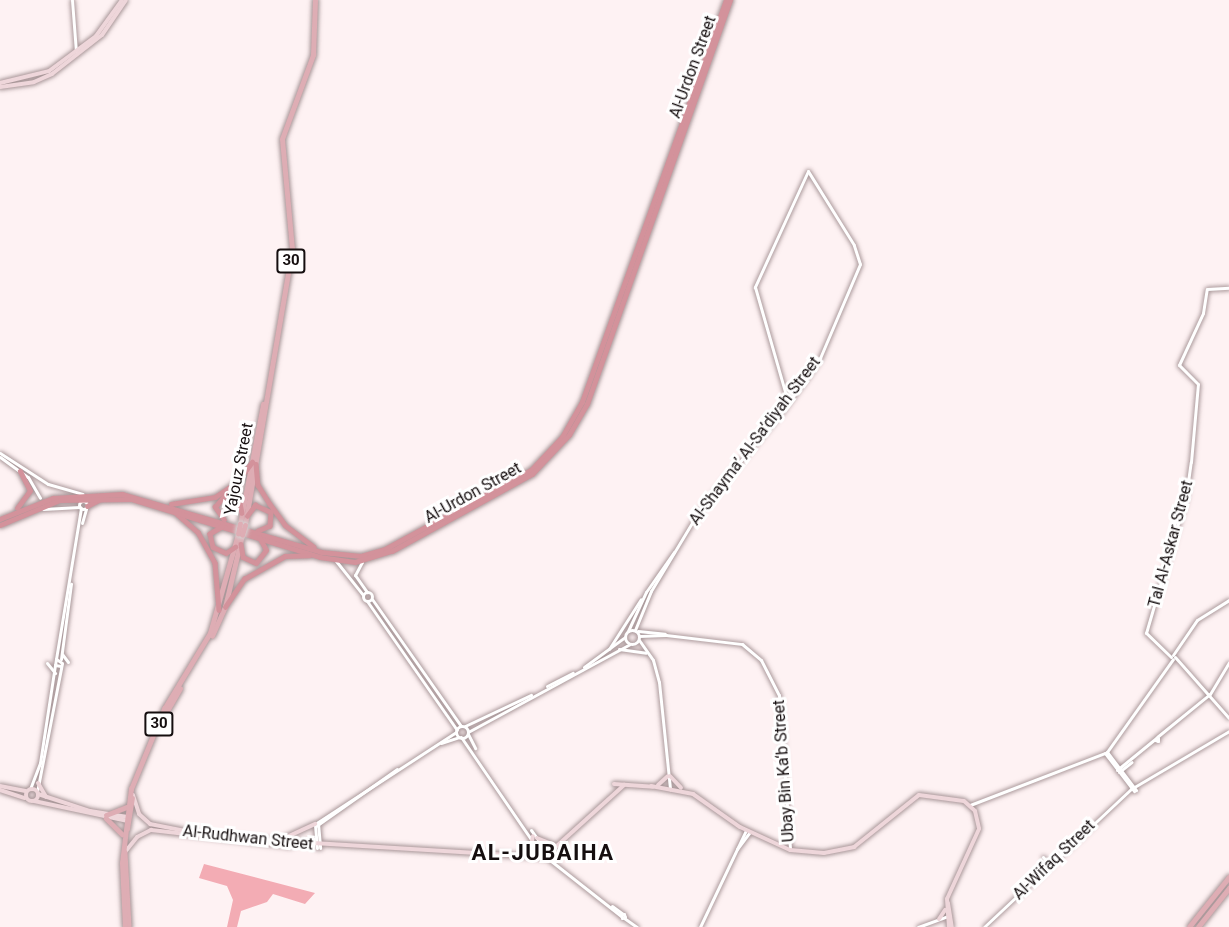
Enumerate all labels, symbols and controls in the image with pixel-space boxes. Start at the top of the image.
street label: Al-Urdon Street [666,13,720,121]
road number: 30 [276,249,306,273]
street label: Al-Shayma’ Al-Sa’diyah Street [685,353,825,529]
street label: Yajouz Street [221,421,257,517]
street label: Al-Urdon Street [421,459,525,527]
street label: Tal Al-Askar Street [1145,478,1197,610]
street label: Ubay Bin Ka‘b Street [769,699,799,843]
road number: 30 [144,712,174,736]
street label: Al-Wifaq Street [1009,816,1099,904]
street label: Al-Rudhwan Street [182,822,314,854]
district label: AL-JUBAIHA [472,840,614,866]

